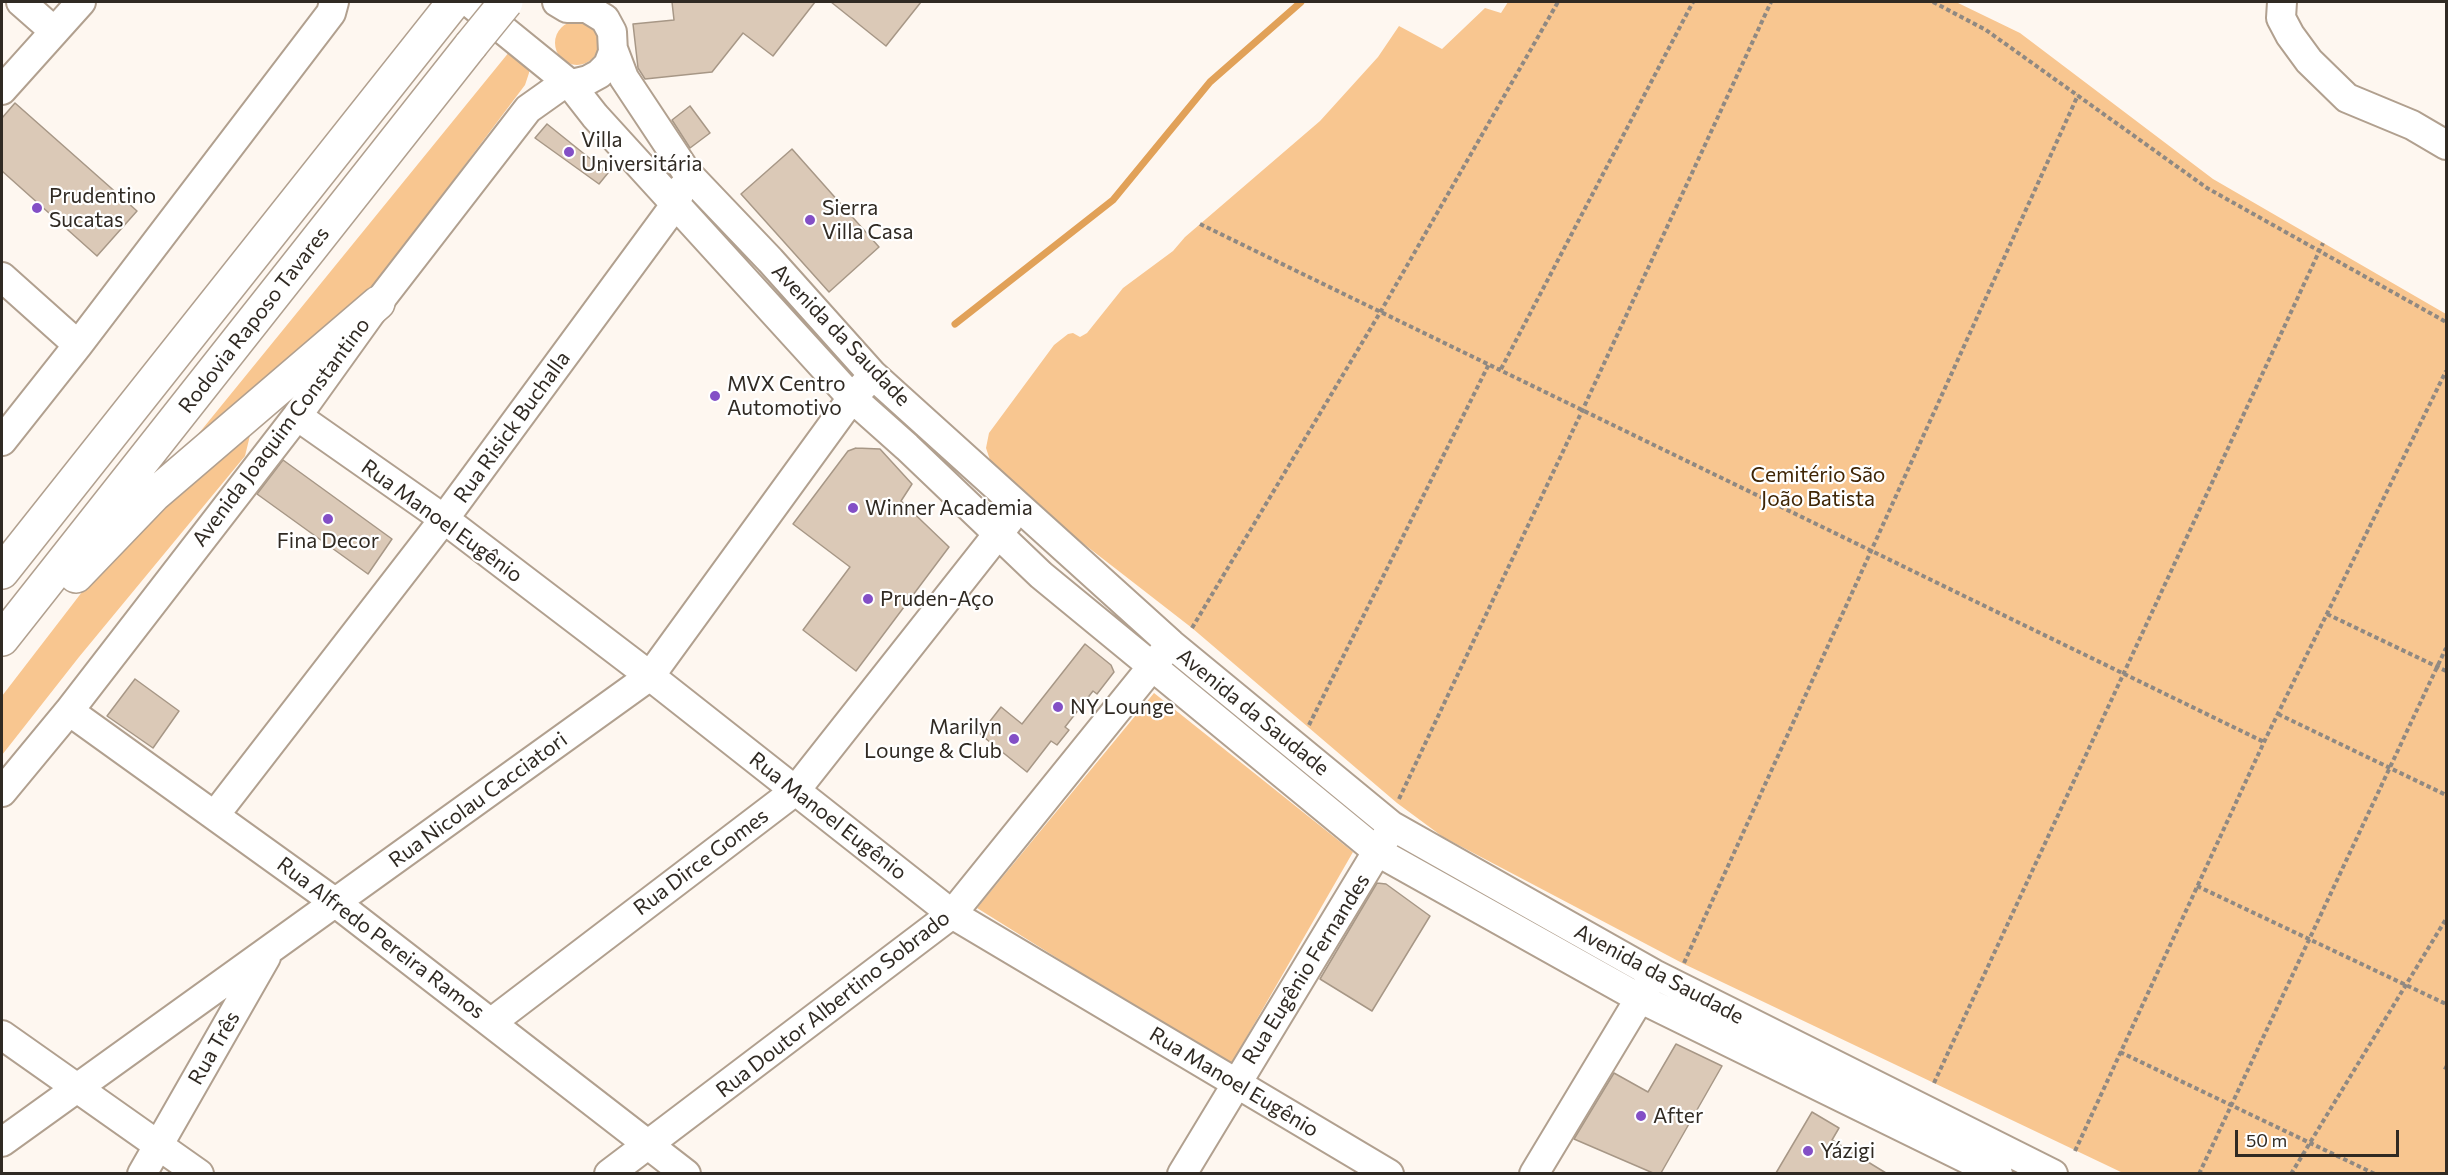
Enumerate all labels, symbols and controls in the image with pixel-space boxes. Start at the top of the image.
place label: Villa Universitária [581,127,702,177]
marker: Villa Universitária [562,145,576,159]
place label: Prudentino Sucatas [49,183,156,233]
place label: Sierra Villa Casa [822,195,913,245]
marker: Prudentino Sucatas [30,201,44,215]
marker: Sierra Villa Casa [803,213,817,227]
street label: Rodovia Raposo Tavares [173,222,335,418]
street label: Avenida da Saudade [767,259,915,411]
street label: Avenida Joaquim Constantino [187,313,375,551]
street label: Rua Risick Buchalla [449,346,575,508]
place label: MVX Centro Automotivo [727,371,846,421]
marker: MVX Centro Automotivo [708,389,722,403]
street label: Rua Manoel Eugênio [357,454,527,588]
park label: Cemitério São João Batista [1751,462,1885,512]
place label: Winner Academia [865,495,1033,521]
marker: Winner Academia [846,501,860,515]
marker: Fina Decor [321,512,335,526]
place label: Fina Decor [277,528,379,554]
place label: Pruden-Aço [880,586,994,612]
marker: Pruden-Aço [861,592,875,606]
street label: Avenida da Saudade [1172,643,1334,781]
place label: NY Lounge [1070,694,1174,720]
marker: NY Lounge [1051,700,1065,714]
place label: Marilyn Lounge & Club [864,714,1002,764]
street label: Rua Nicolau Cacciatori [384,727,572,873]
marker: Marilyn Lounge & Club [1007,732,1021,746]
street label: Rua Manoel Eugênio [744,747,912,885]
street label: Rua Dirce Gomes [629,803,773,921]
street label: Rua Alfredo Pereira Ramos [272,852,490,1024]
street label: Rua Eugênio Fernandes [1237,869,1375,1069]
street label: Rua Doutor Albertino Sobrado [711,905,955,1103]
street label: Avenida da Saudade [1570,919,1748,1029]
street label: Rua Três [183,1007,245,1089]
street label: Rua Manoel Eugênio [1145,1021,1323,1143]
place label: After [1653,1103,1703,1129]
marker: After [1634,1109,1648,1123]
scale bar [2238,1118,2402,1156]
text: 50 m [2246,1129,2287,1151]
place label: Yázigi [1820,1138,1875,1164]
marker: Yázigi [1801,1144,1815,1158]

